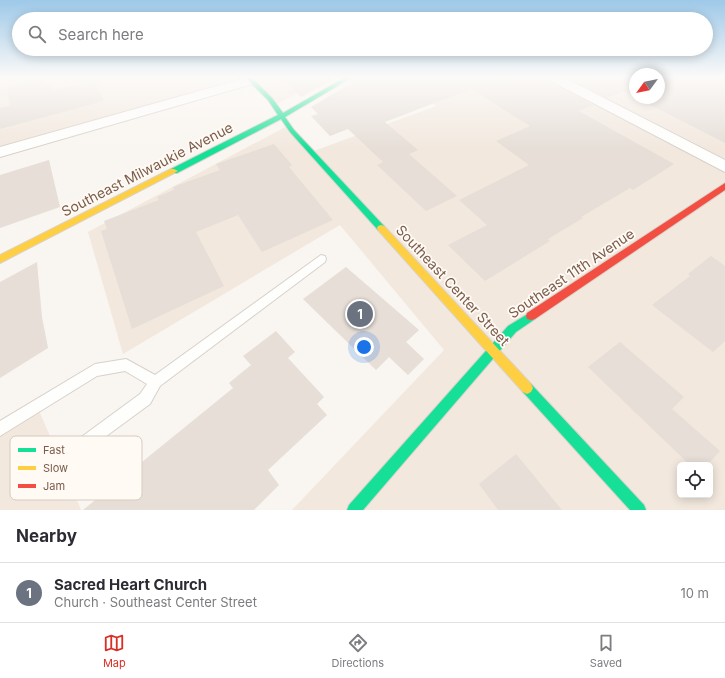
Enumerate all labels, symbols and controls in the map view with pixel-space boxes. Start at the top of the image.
search box [12,12,713,56]
icon: search [26,23,48,45]
text: Search here [58,25,144,44]
north arrow [629,68,665,104]
street label: Southeast Milwaukie Avenue [59,118,235,220]
street label: Southeast Center Street [393,221,514,349]
street label: Southeast 11th Avenue [505,225,637,321]
pin: 1 [347,299,373,329]
your location [354,337,374,357]
legend [10,436,142,500]
text: Fast [43,443,65,457]
text: Slow [43,461,68,475]
map controls [677,462,713,498]
button: locate [677,462,713,498]
text: Jam [43,479,65,493]
text: Nearby [16,526,77,546]
text: Sacred Heart Church [54,575,207,594]
text: 1 [26,585,32,601]
text: 10 m [680,585,709,601]
text: Church · Southeast Center Street [54,594,257,610]
tab: Map [103,632,126,670]
tab: Directions [332,632,384,670]
tab: Saved [590,632,622,670]

